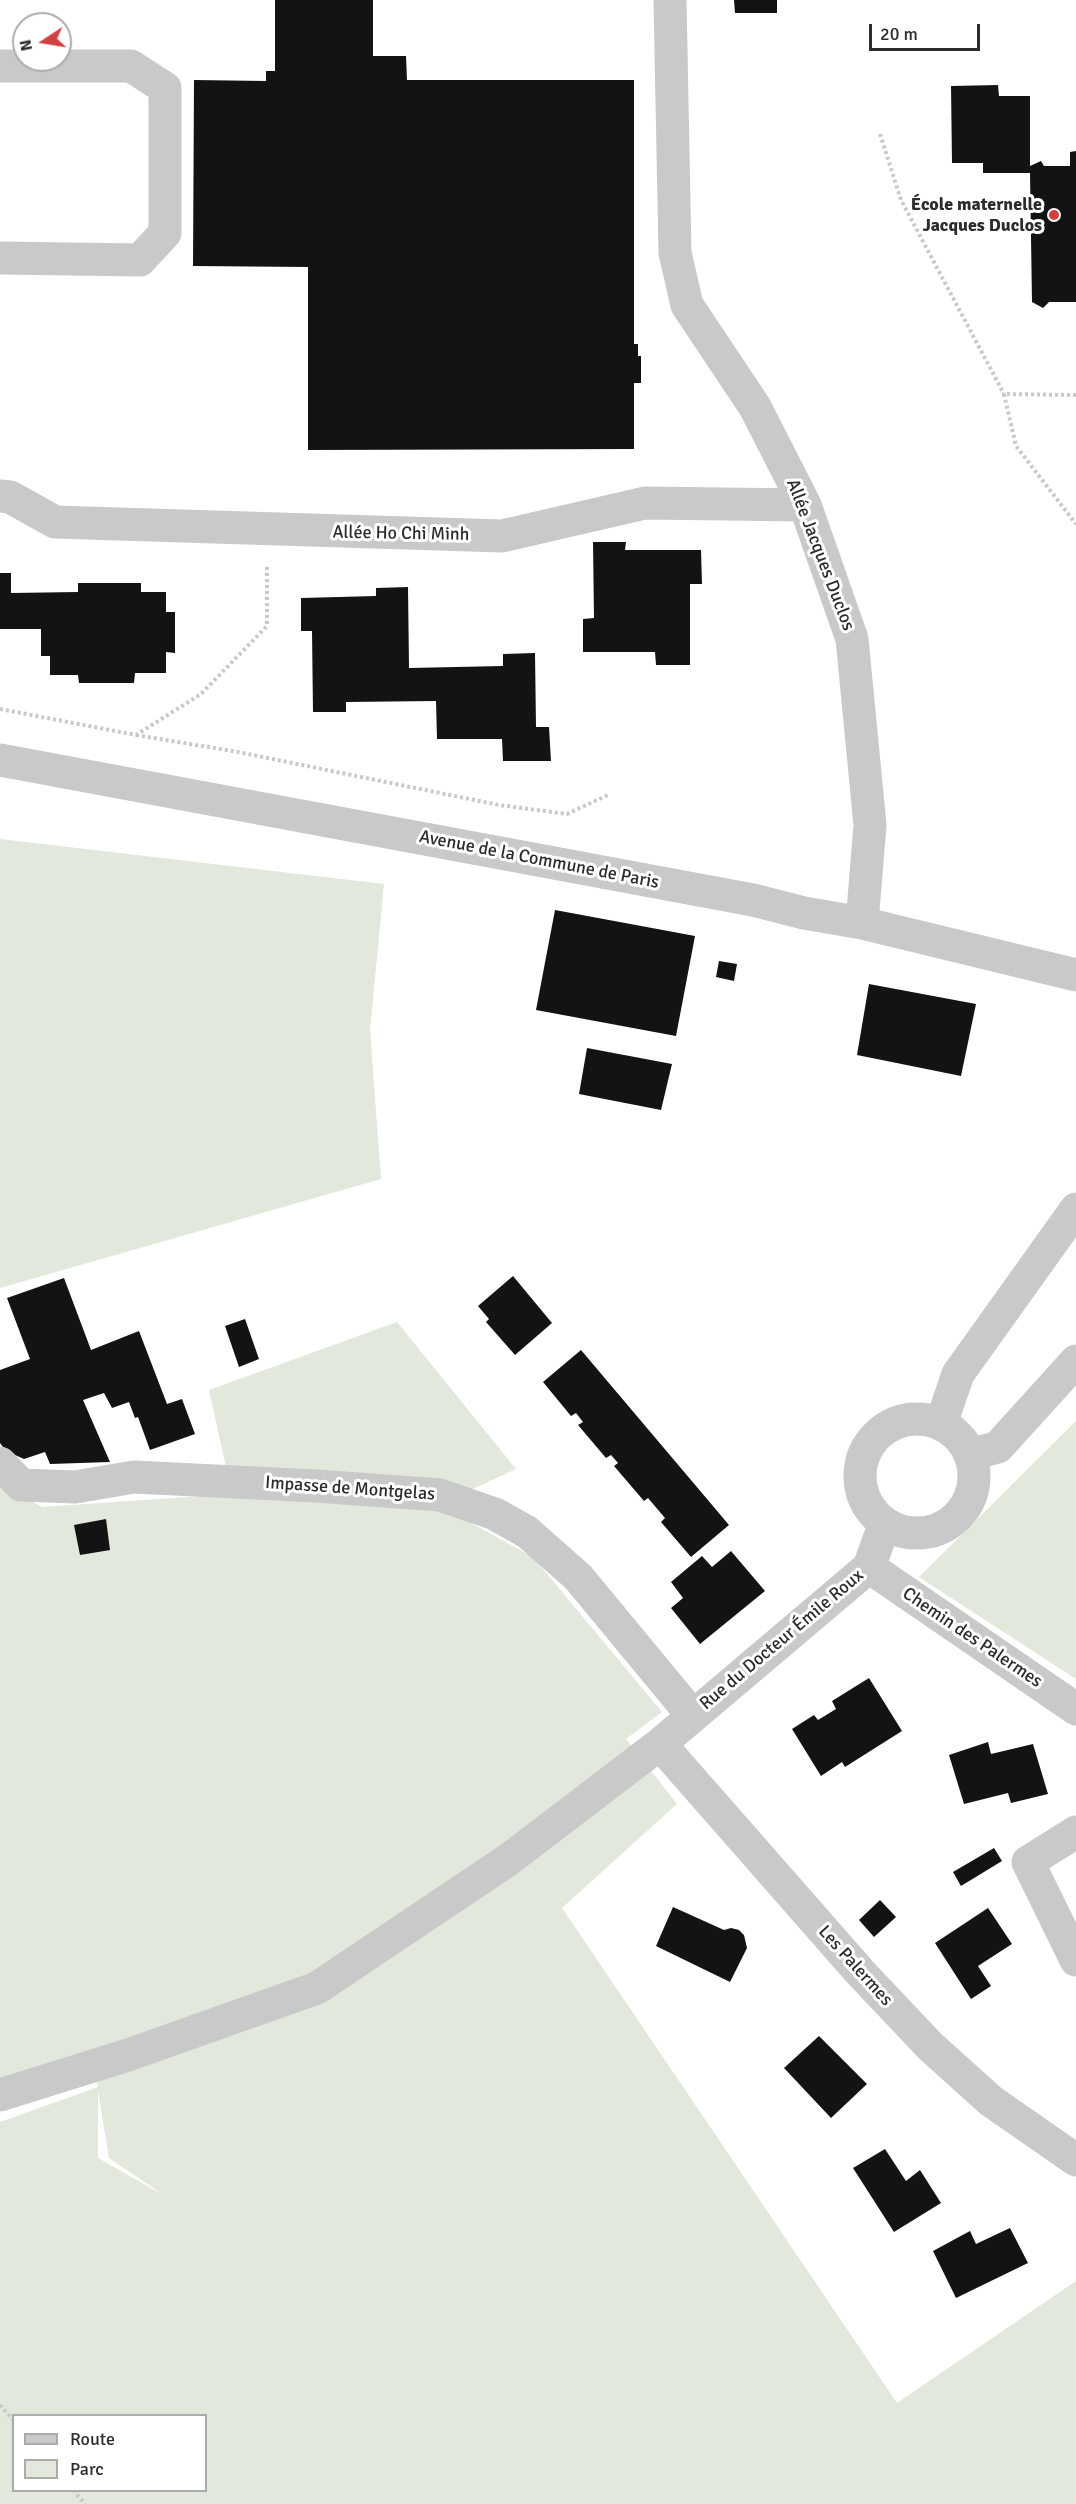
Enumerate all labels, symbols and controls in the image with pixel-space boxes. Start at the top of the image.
north arrow [12,12,72,72]
scale bar [872,12,983,50]
text: 20 m [880,23,918,45]
text: N [15,38,37,53]
place label: École maternelle Jacques Duclos [911,194,1042,236]
marker: École maternelle Jacques Duclos [1047,208,1061,222]
street label: Allée Jacques Duclos [781,476,859,634]
street label: Allée Ho Chi Minh [332,522,470,546]
street label: Avenue de la Commune de Paris [417,826,661,894]
street label: Impasse de Montgelas [264,1472,436,1506]
street label: Rue du Docteur Émile Roux [696,1565,868,1715]
street label: Chemin des Palermes [898,1583,1046,1693]
street label: Les Palermes [813,1921,897,2011]
legend [12,2414,207,2492]
text: Route [70,2428,115,2450]
text: Parc [70,2458,104,2480]

